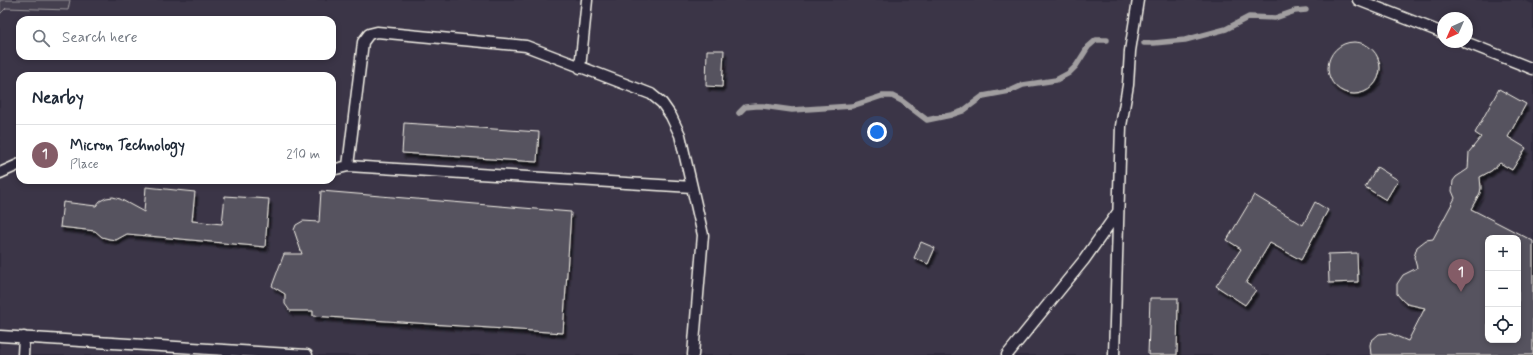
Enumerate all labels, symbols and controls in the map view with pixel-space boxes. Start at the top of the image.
north arrow [1437,12,1473,48]
search box [16,16,336,60]
icon: search [30,27,52,49]
text: Search here [62,28,138,48]
text: Nearby [32,87,84,109]
your location [867,122,887,142]
text: Micron Technology [70,136,185,156]
text: 1 [42,146,48,163]
text: 210 m [286,146,320,163]
text: Place [70,156,99,173]
map controls [1485,235,1521,343]
button: + [1485,235,1521,271]
pin: 1 [1448,259,1474,292]
button: − [1485,271,1521,307]
button: locate [1485,307,1521,343]

